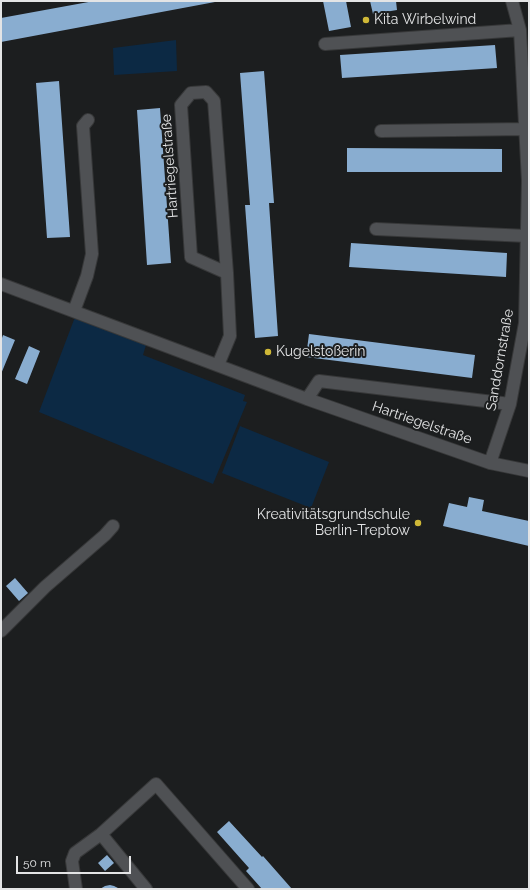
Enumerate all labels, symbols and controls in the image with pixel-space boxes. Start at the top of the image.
place label: Kita Wirbelwind [374,12,476,28]
marker: Kita Wirbelwind [361,15,371,25]
street label: Hartriegelstraße [158,113,182,219]
street label: Sanddornstraße [483,308,517,412]
place label: Kugelstoßerin [276,344,365,360]
marker: Kugelstoßerin [263,347,273,357]
street label: Hartriegelstraße [370,398,474,448]
place label: Kreativitätsgrundschule Berlin-Treptow [257,507,410,540]
marker: Kreativitätsgrundschule Berlin-Treptow [413,518,423,528]
scale bar [18,848,133,874]
text: 50 m [23,856,51,870]

